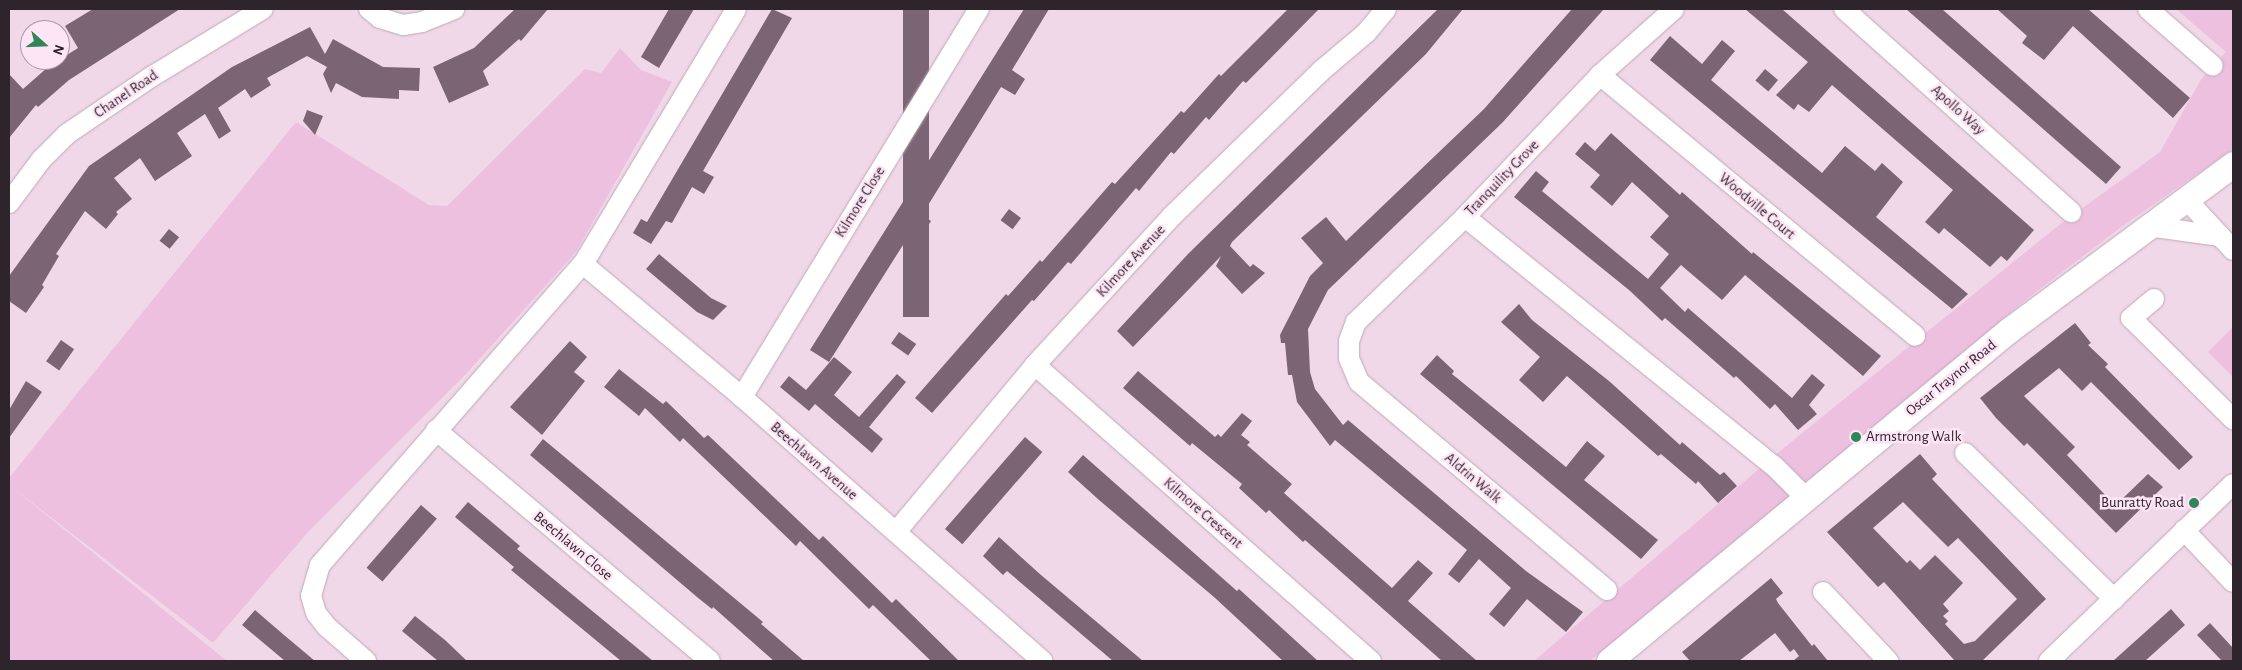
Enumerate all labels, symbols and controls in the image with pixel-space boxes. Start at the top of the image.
north arrow [20,20,70,70]
text: N [50,43,66,57]
street label: Chanel Road [91,66,161,122]
street label: Apollo Way [1927,81,1989,139]
street label: Tranquility Grove [1461,136,1543,220]
street label: Kilmore Close [831,163,889,241]
street label: Woodville Court [1715,169,1799,243]
street label: Kilmore Avenue [1093,221,1169,301]
street label: Oscar Traynor Road [1902,336,2000,420]
street label: Beechlawn Avenue [767,418,861,504]
place label: Armstrong Walk [1866,428,1961,446]
marker: Armstrong Walk [1850,431,1862,443]
street label: Aldrin Walk [1441,449,1505,507]
street label: Kilmore Crescent [1160,474,1246,552]
place label: Bunratty Road [2101,494,2184,512]
marker: Bunratty Road [2188,497,2200,509]
street label: Beechlawn Close [530,508,616,584]

